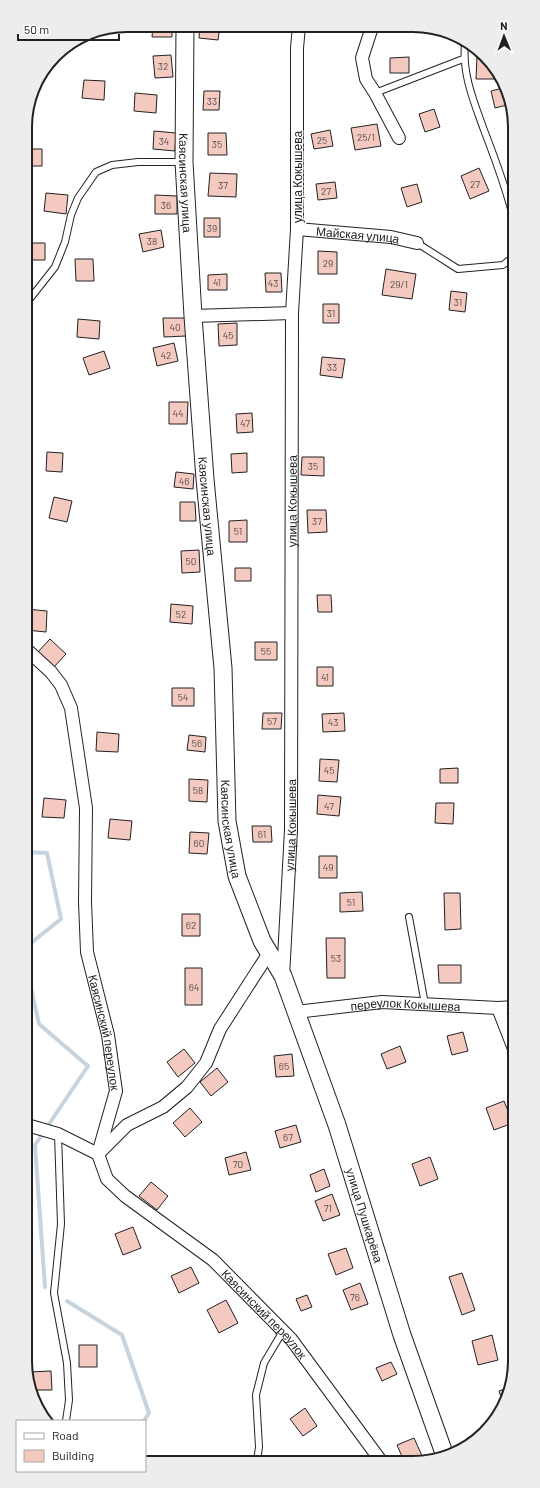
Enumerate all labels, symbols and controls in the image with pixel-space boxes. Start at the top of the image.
scale bar [18,16,119,42]
north arrow [484,16,524,56]
text: N [500,19,508,32]
text: 50 m [24,22,49,36]
house number: 32 [158,60,168,72]
house number: 33 [207,95,217,107]
street label: улица Кокышева [290,131,305,223]
house number: 25/1 [357,131,375,143]
street label: Каясинская улица [177,133,195,233]
house number: 25 [317,134,327,146]
house number: 34 [159,135,169,147]
house number: 35 [212,138,222,150]
house number: 27 [470,178,480,190]
house number: 37 [218,179,228,191]
house number: 27 [321,185,331,197]
house number: 36 [161,199,171,211]
house number: 39 [207,222,217,234]
street label: Майская улица [316,224,401,246]
house number: 38 [147,235,157,247]
house number: 29 [323,257,333,269]
house number: 41 [213,276,221,288]
house number: 43 [268,277,278,289]
house number: 29/1 [390,278,408,290]
house number: 31 [454,296,462,308]
house number: 31 [327,307,335,319]
house number: 40 [169,321,181,333]
house number: 45 [223,329,233,341]
house number: 42 [161,349,171,361]
house number: 33 [327,361,337,373]
house number: 44 [172,407,184,419]
house number: 47 [240,417,250,429]
street label: улица Кокышева [285,455,300,547]
street label: Каясинская улица [196,456,219,557]
house number: 35 [308,460,318,472]
house number: 46 [179,475,189,487]
house number: 37 [312,515,322,527]
house number: 51 [234,525,242,537]
house number: 50 [186,555,196,567]
house number: 52 [176,608,186,620]
house number: 55 [261,645,271,657]
house number: 41 [321,671,329,683]
house number: 54 [178,691,188,703]
house number: 57 [267,715,277,727]
house number: 43 [328,716,338,728]
house number: 56 [192,737,202,749]
house number: 45 [324,764,334,776]
street label: Каясинская улица [219,779,244,880]
street label: улица Кокышева [282,779,298,872]
house number: 58 [193,784,203,796]
house number: 47 [324,800,334,812]
house number: 61 [258,828,266,840]
house number: 60 [194,837,204,849]
house number: 49 [323,861,333,873]
house number: 51 [347,896,355,908]
house number: 62 [186,919,196,931]
house number: 53 [331,952,341,964]
street label: Каясинский переулок [86,973,123,1092]
house number: 64 [189,981,199,993]
street label: переулок Кокышева [350,995,461,1013]
house number: 65 [279,1060,289,1072]
house number: 67 [283,1131,293,1143]
house number: 70 [233,1158,243,1170]
street label: улица Пушкарёва [343,1166,386,1265]
house number: 71 [324,1202,332,1214]
street label: Каясинский переулок [219,1266,310,1362]
house number: 76 [350,1291,360,1303]
legend [16,1420,146,1472]
text: Road [52,1428,79,1442]
text: Building [52,1448,94,1462]

